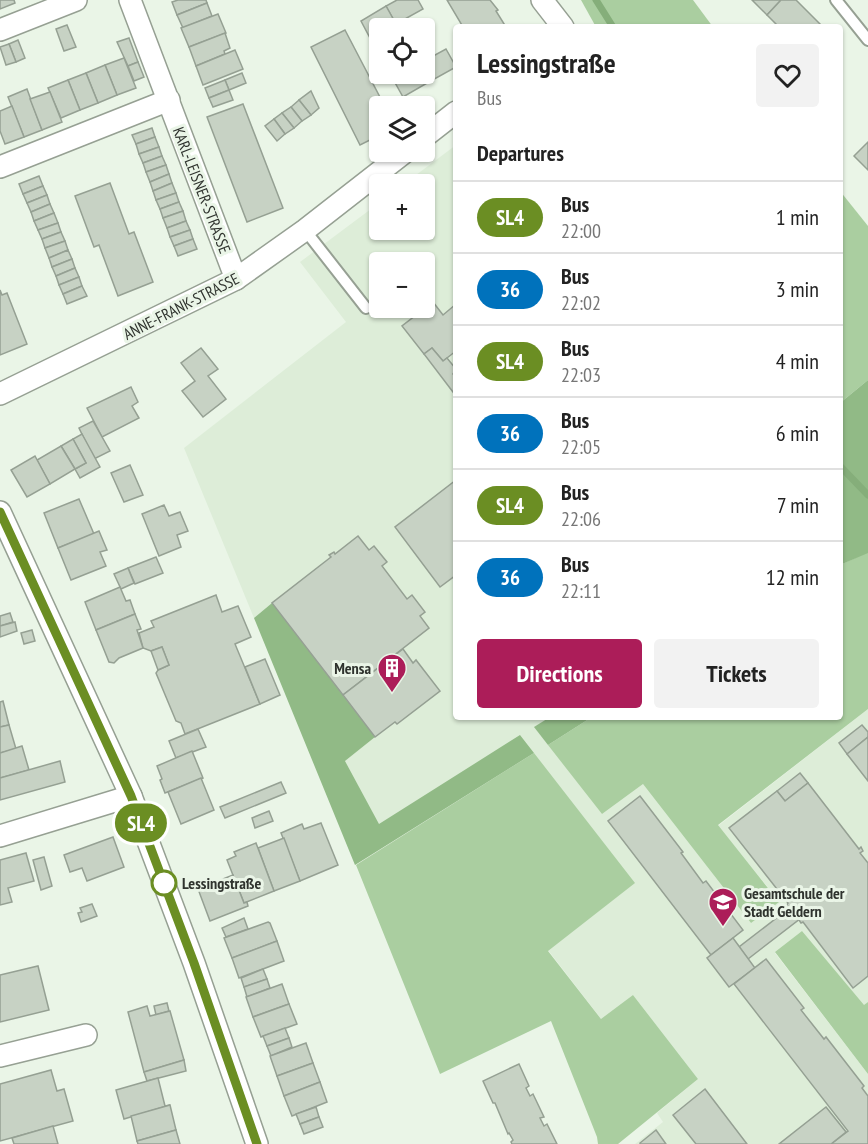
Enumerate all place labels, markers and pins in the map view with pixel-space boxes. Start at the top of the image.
building icon: Mensa [376,652,408,694]
place label: Mensa [334,658,371,678]
marker: Lessingstraße [151,870,177,896]
place label: Lessingstraße [182,873,261,893]
place label: Gesamtschule der Stadt Geldern [744,883,845,921]
school or university icon: Gesamtschule der Stadt Geldern [707,886,739,928]

